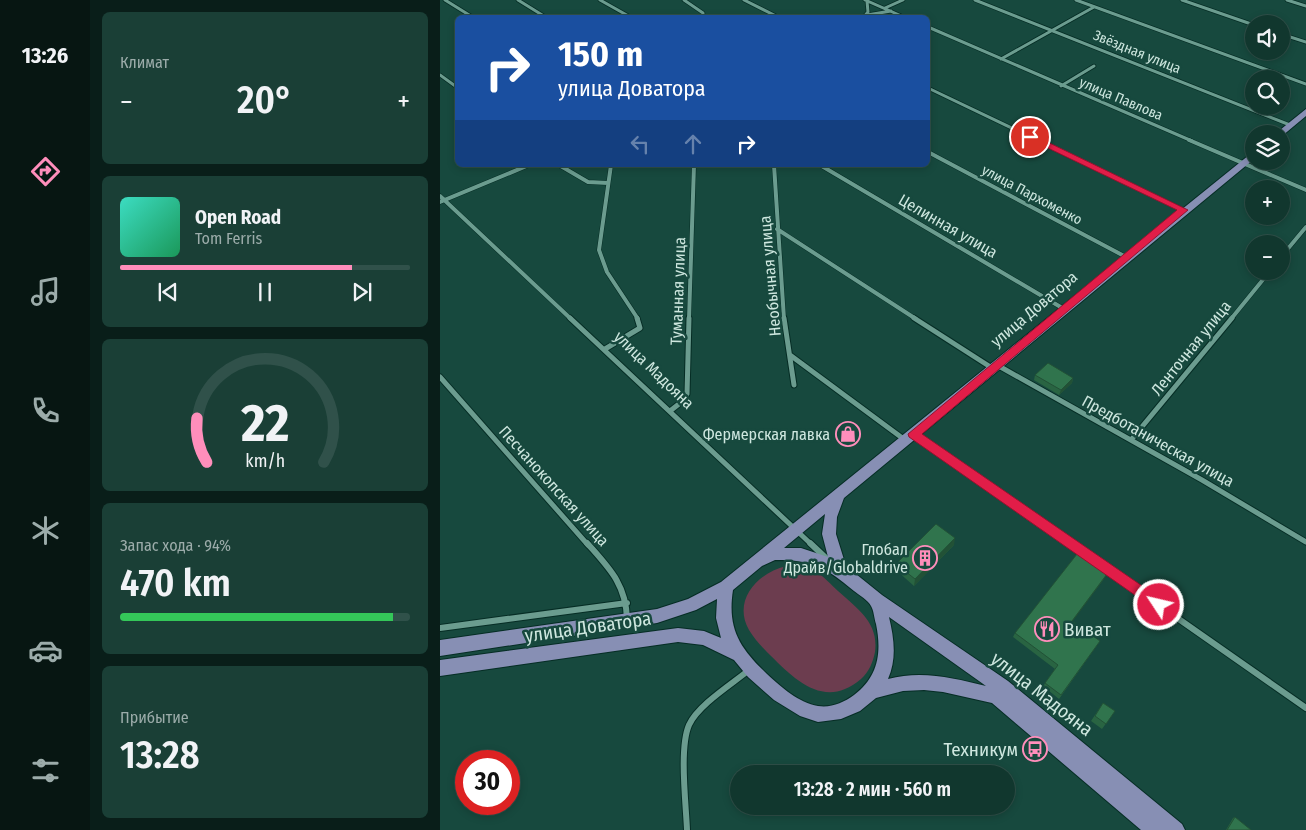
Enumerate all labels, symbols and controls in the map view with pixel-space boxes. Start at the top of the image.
map controls [1245,15,1290,280]
button: sound [1245,15,1290,60]
street label: Звёздная улица [1091,27,1183,77]
text: 150 m [558,33,643,75]
icon: right [475,35,540,100]
text: 13:26 [22,42,68,69]
text: Климат [120,53,169,72]
button: search [1245,70,1290,115]
street label: улица Павлова [1077,74,1165,124]
text: улица Доватора [558,75,706,102]
text: 20° [237,77,293,123]
text: − [120,85,133,118]
text: + [397,85,410,118]
pin [1009,116,1051,158]
icon: arrive [1016,123,1044,151]
button: layers [1245,125,1290,170]
icon: left [626,130,654,158]
icon: ahead [679,130,707,158]
icon: right [732,130,760,158]
icon: directions [28,154,63,189]
street label: улица Пархоменко [979,161,1085,229]
button: + [1245,180,1290,225]
street label: Целинная улица [895,190,1001,262]
text: Open Road [195,206,281,229]
street label: Необычная улица [755,215,785,337]
text: Tom Ferris [195,229,262,248]
button: − [1245,235,1290,280]
street label: Туманная улица [667,237,689,345]
street label: улица Доватора [987,267,1081,351]
icon: music [28,274,63,309]
icon: previous [154,278,182,306]
icon: pause [251,278,279,306]
icon: next [348,278,376,306]
street label: Ленточная улица [1147,297,1235,399]
street label: улица Мадояна [610,327,698,413]
street label: Предботаническая улица [1079,391,1237,491]
text: 22 [240,392,289,455]
icon: phone [28,393,63,428]
shop icon: Фермерская лавка [835,421,861,447]
street label: Песчанокопская улица [495,422,613,550]
place label: Фермерская лавка [703,425,830,444]
text: km/h [245,450,285,472]
icon: climate [28,513,63,548]
text: Запас хода · 94% [120,536,231,555]
place label: Глобал Драйв/Globaldrive [783,540,908,577]
building icon: Глобал Драйв/Globaldrive [912,545,938,571]
text: 470 km [120,560,231,606]
position arrow [1132,578,1184,630]
street label: улица Доватора [523,607,653,647]
restaurant icon: Виват [1034,616,1060,642]
place label: Виват [1064,618,1111,641]
icon: car [28,633,63,668]
street label: улица Мадояна [986,647,1098,741]
text: Прибытие [120,708,189,727]
text: 13:28 [120,732,200,778]
bus stop icon: Техникум [1022,736,1048,762]
place label: Техникум [944,738,1018,761]
speed limit sign: 30 [455,750,520,815]
icon: filters [28,753,63,788]
text: 13:28 · 2 мин · 560 m [794,778,951,801]

